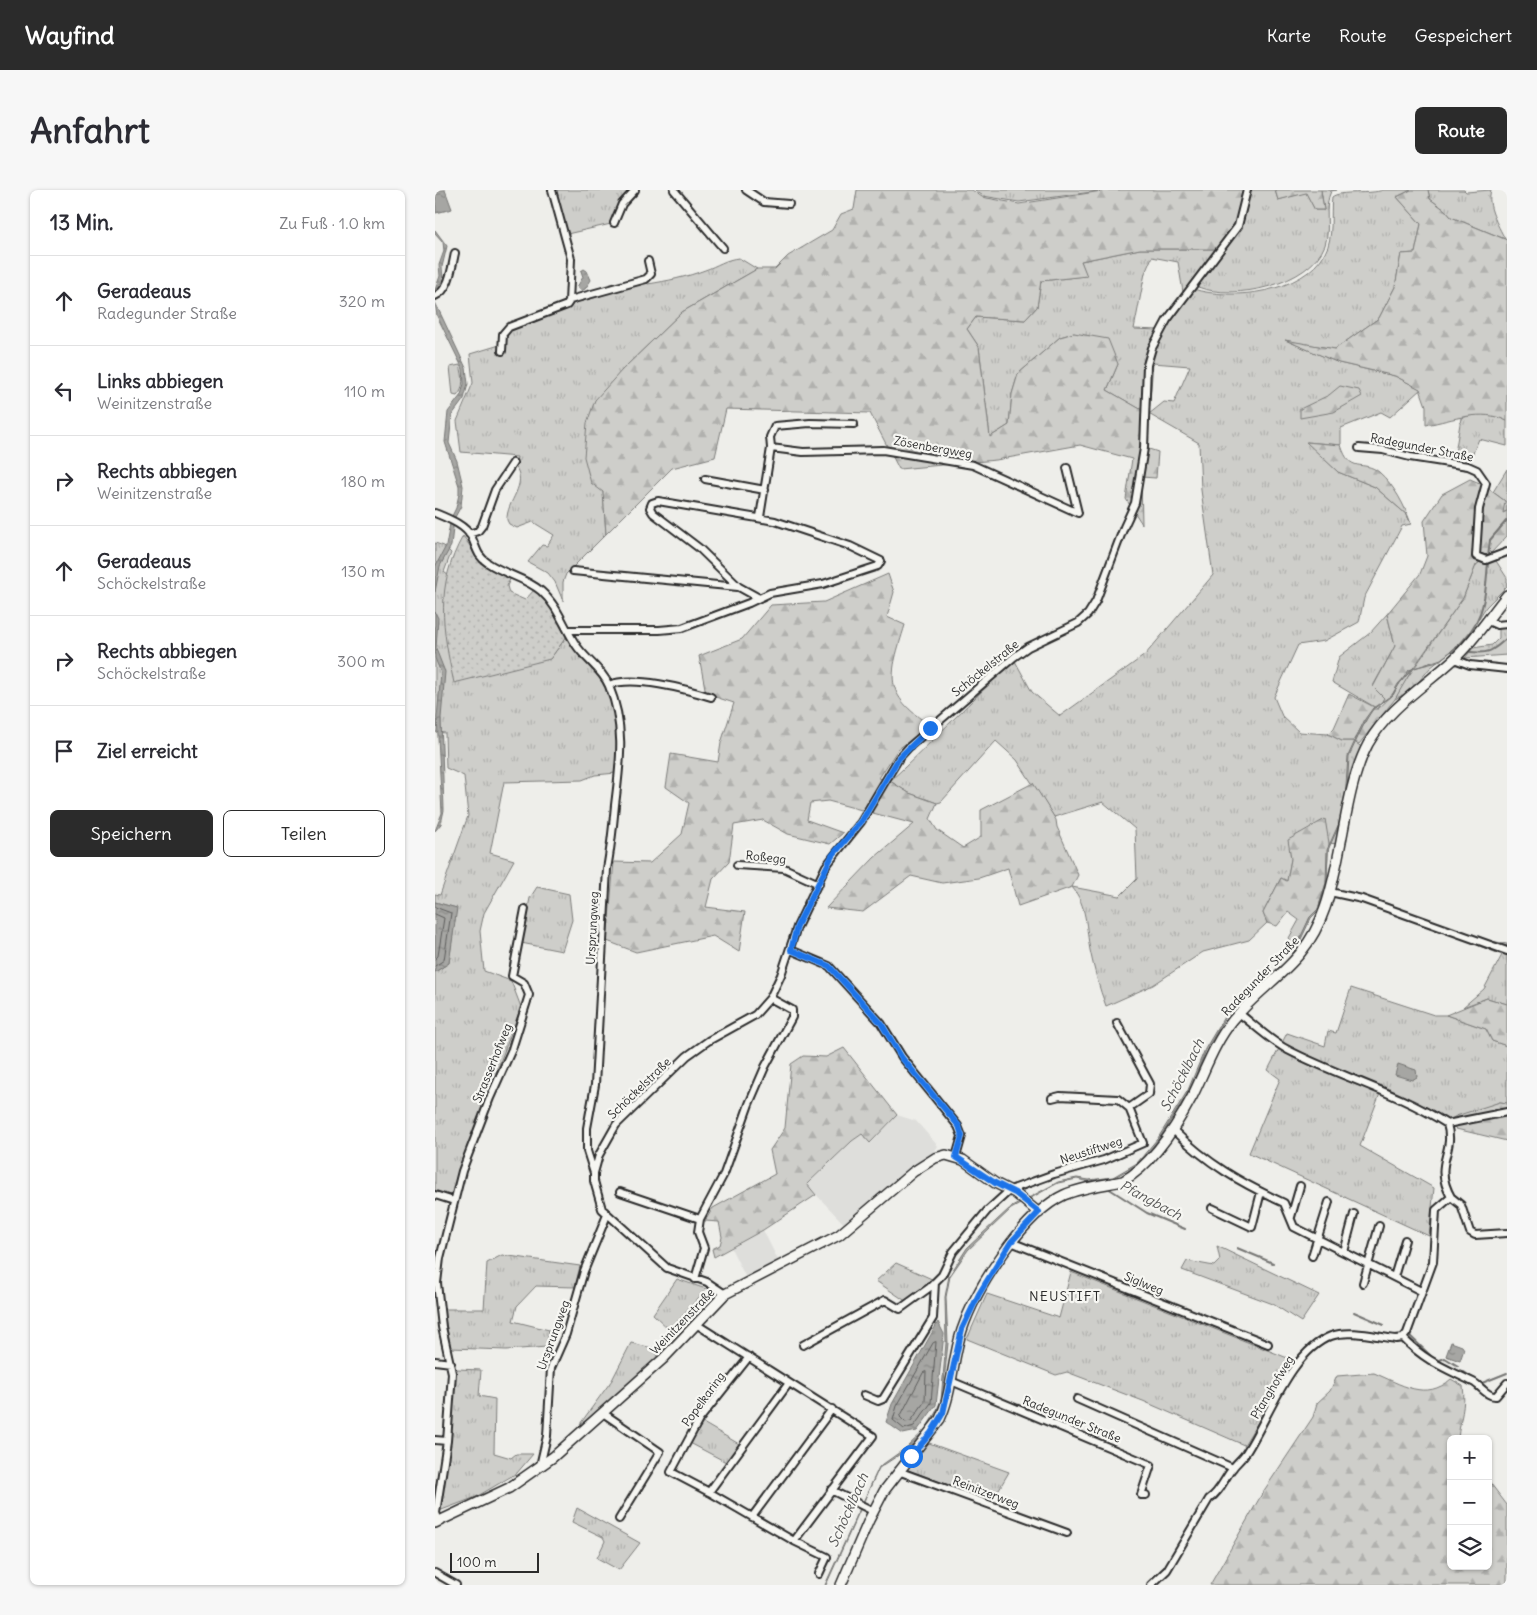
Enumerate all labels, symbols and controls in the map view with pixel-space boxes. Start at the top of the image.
text: Wayfind [25,20,114,50]
text: Karte [1267,24,1311,47]
text: Route [1339,24,1386,47]
text: Gespeichert [1414,24,1512,47]
button: Route [1415,107,1507,154]
text: Anfahrt [30,108,150,152]
text: 13 Min. [50,209,113,236]
text: Zu Fuß · 1.0 km [279,213,385,233]
text: Geradeaus [97,279,191,303]
icon: ahead [50,287,78,315]
text: 320 m [339,291,385,311]
text: Radegunder Straße [97,303,237,323]
text: Links abbiegen [97,369,224,393]
icon: left [50,377,78,405]
text: 110 m [344,381,385,401]
text: Weinitzenstraße [97,393,212,413]
street label: Radegunder Straße [1369,430,1475,464]
street label: Zösenbergweg [893,433,973,461]
text: Rechts abbiegen [97,459,237,483]
icon: right [50,467,78,495]
text: 180 m [341,471,385,491]
text: Weinitzenstraße [97,483,212,503]
text: Geradeaus [97,549,191,573]
icon: ahead [50,557,78,585]
text: 130 m [341,561,385,581]
text: Schöckelstraße [97,573,206,593]
street label: Schöckelstraße [948,636,1022,700]
text: Rechts abbiegen [97,639,237,663]
icon: right [50,647,78,675]
text: 300 m [337,651,385,671]
text: Schöckelstraße [97,663,206,683]
route end [919,717,942,740]
icon: arrive [50,737,78,765]
text: Ziel erreicht [97,739,198,763]
button: Speichern [50,810,213,857]
button: Teilen [223,810,385,857]
street label: Roßegg [745,847,787,867]
street label: Ursprungweg [583,891,601,965]
street label: Radegunder Straße [1218,933,1302,1019]
street label: Strasserhofweg [469,1021,515,1105]
water label: Schöcklbach [1156,1035,1208,1114]
street label: Schöckelstraße [604,1054,674,1122]
street label: Neustiftweg [1058,1133,1124,1167]
water label: Pfangbach [1117,1176,1186,1224]
street label: Siglweg [1122,1268,1166,1298]
street label: Weinitzenstraße [647,1285,717,1357]
district label: NEUSTIFT [1029,1287,1101,1305]
street label: Ursprungweg [533,1298,573,1372]
street label: Pfanghofweg [1247,1352,1297,1422]
street label: Popelkaring [678,1369,728,1429]
street label: Radegunder Straße [1021,1392,1123,1446]
map controls [1447,1435,1492,1570]
button: + [1447,1435,1492,1480]
route start [900,1445,923,1468]
water label: Schöcklbach [824,1469,873,1550]
street label: Reinitzerweg [951,1473,1021,1511]
button: − [1447,1480,1492,1525]
button: layers [1447,1525,1492,1570]
scale bar [450,1550,539,1573]
text: 100 m [457,1553,497,1571]

